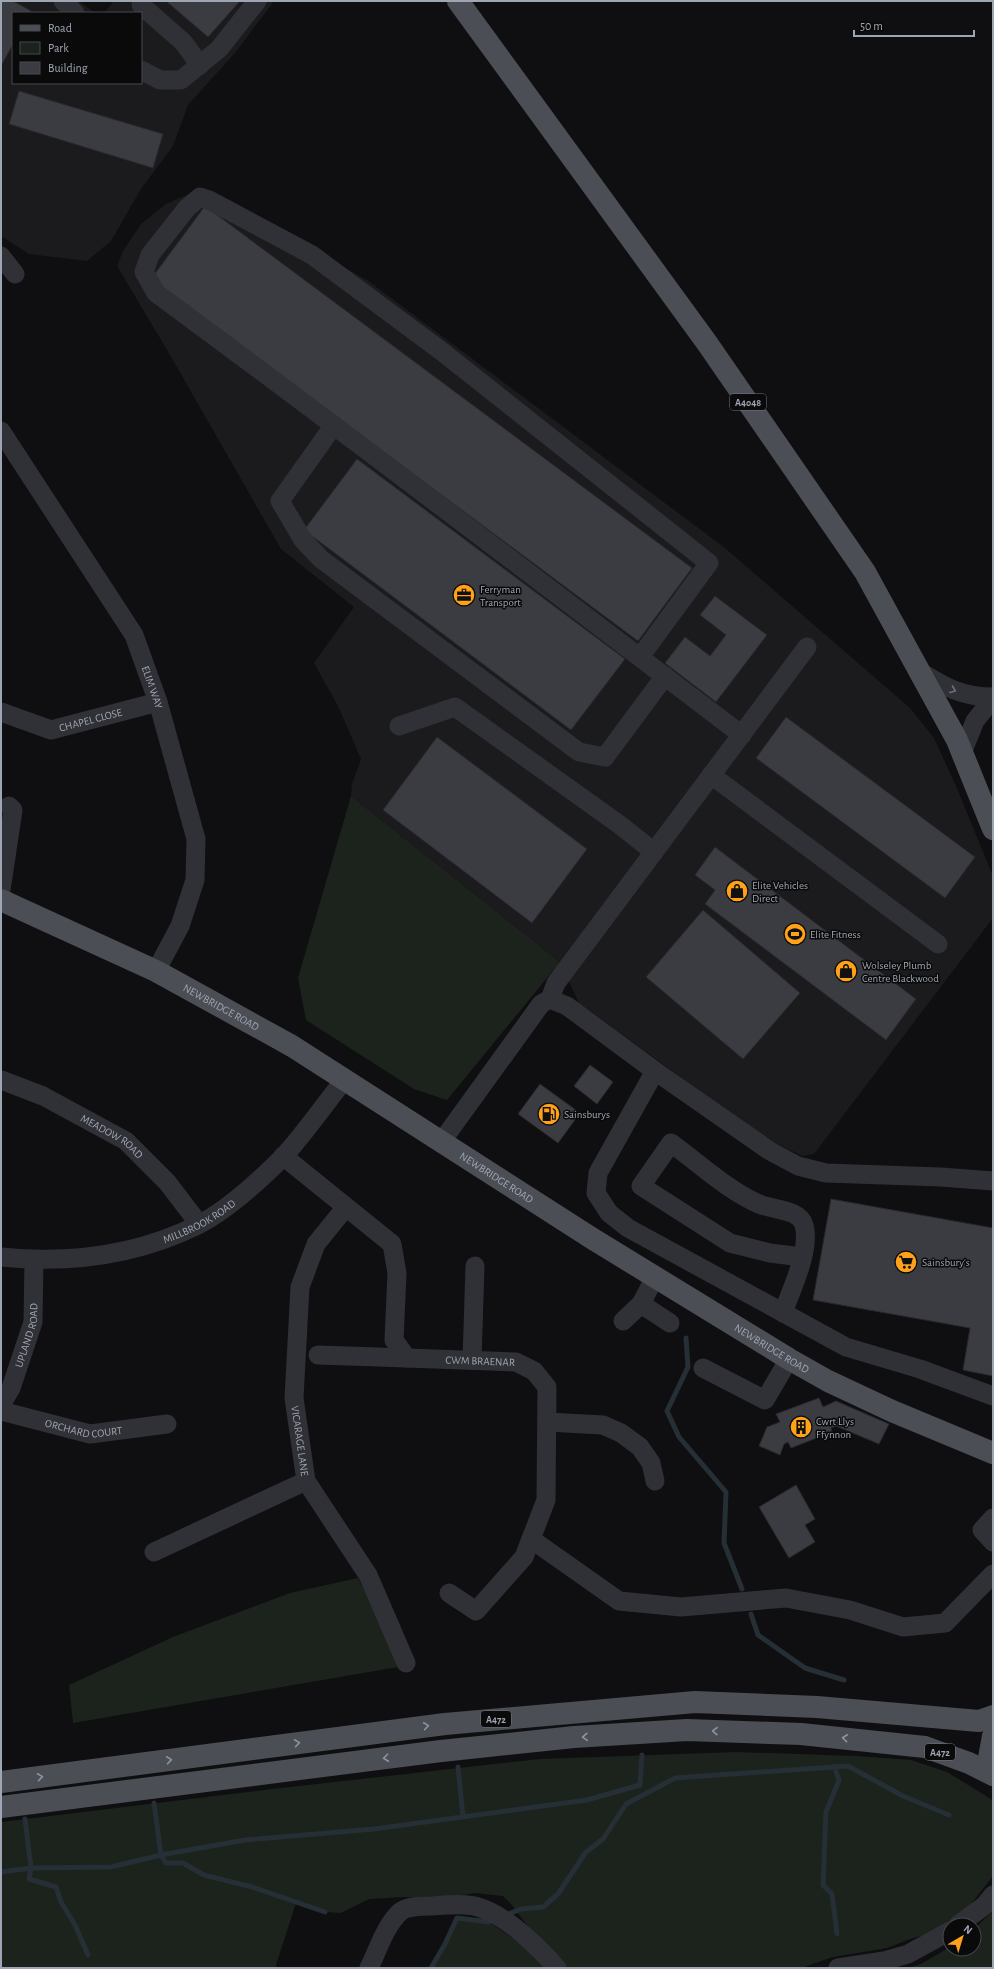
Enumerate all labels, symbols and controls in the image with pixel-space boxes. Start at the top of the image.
legend [12,12,142,84]
scale bar [854,12,974,38]
text: 50 m [860,20,883,32]
text: Road [48,22,72,34]
text: Park [48,42,69,54]
text: Building [48,62,88,74]
road number: A4048 [730,394,766,410]
office icon: Ferryman Transport [451,582,477,608]
place label: Ferryman Transport [480,584,521,608]
street label: ELIM WAY [140,665,165,710]
one-way arrow [949,686,956,694]
street label: CHAPEL CLOSE [58,706,124,734]
shop icon: Elite Vehicles Direct [724,878,750,904]
place label: Elite Vehicles Direct [752,880,808,904]
sports icon: Elite Fitness [782,921,808,947]
place label: Elite Fitness [810,929,861,940]
shop icon: Wolseley Plumb Centre Blackwood [833,958,859,984]
place label: Wolseley Plumb Centre Blackwood [862,960,939,984]
street label: NEWBRIDGE ROAD [181,982,261,1033]
fuel station icon: Sainsburys [536,1101,562,1127]
place label: Sainsburys [564,1109,610,1120]
street label: MEADOW ROAD [79,1113,145,1161]
street label: NEWBRIDGE ROAD [458,1150,535,1205]
street label: MILLBROOK ROAD [161,1198,238,1245]
supermarket icon: Sainsbury's [893,1249,919,1275]
place label: Sainsbury's [922,1257,970,1268]
street label: UPLAND ROAD [13,1303,39,1369]
street label: NEWBRIDGE ROAD [732,1322,811,1375]
street label: CWM BRAENAR [445,1354,515,1368]
street label: VICARAGE LANE [289,1405,310,1478]
building icon: Cwrt Llys Ffynnon [788,1414,814,1440]
place label: Cwrt Llys Ffynnon [816,1416,854,1440]
street label: ORCHARD COURT [44,1418,123,1440]
road number: A472 [481,1711,511,1727]
one-way arrow [423,1722,429,1731]
one-way arrow [712,1727,718,1735]
one-way arrow [582,1732,588,1741]
one-way arrow [842,1734,848,1743]
one-way arrow [294,1739,300,1748]
road number: A472 [925,1744,955,1760]
one-way arrow [383,1753,389,1762]
one-way arrow [165,1756,172,1765]
one-way arrow [37,1773,43,1782]
north arrow [942,1917,982,1957]
text: N [961,1923,974,1936]

